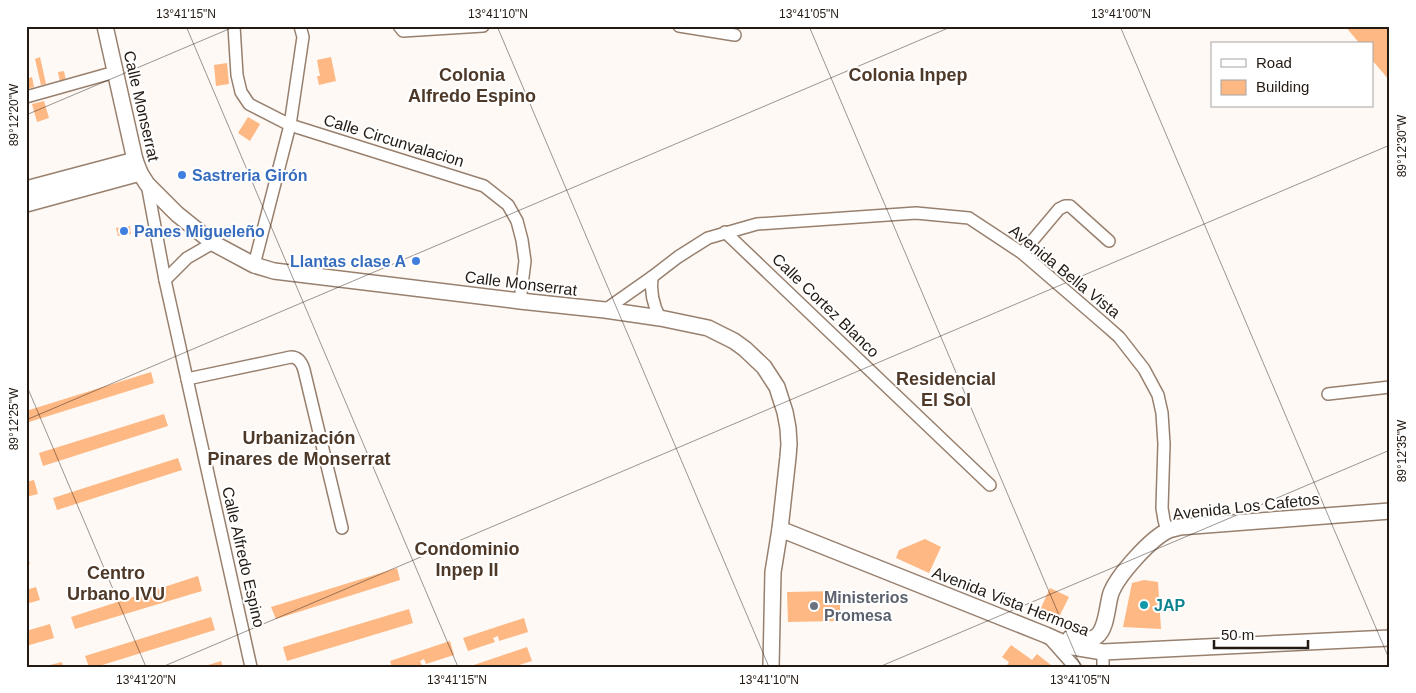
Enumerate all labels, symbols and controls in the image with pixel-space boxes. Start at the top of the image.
text: 13°41'15"N [156,7,216,21]
text: 13°41'10"N [468,7,528,21]
text: 13°41'05"N [779,7,839,21]
text: 13°41'00"N [1091,7,1151,21]
legend [1211,42,1374,108]
street label: Calle Monserrat [121,49,163,164]
text: Road [1256,54,1292,71]
district label: Colonia Alfredo Espino [408,65,536,106]
district label: Colonia Inpep [849,65,968,85]
text: Building [1256,78,1309,95]
text: 89°12'20"W [7,83,21,146]
street label: Calle Circunvalacion [322,111,466,170]
text: 89°12'30"W [1395,114,1409,177]
place label: Sastreria Girón [192,167,308,184]
marker: Sastreria Girón [176,169,188,181]
street label: Avenida Bella Vista [1006,222,1123,321]
place label: Panes Migueleño [134,223,265,240]
marker: Panes Migueleño [118,225,130,237]
street label: Calle Cortez Blanco [769,250,882,361]
place label: Llantas clase A [290,253,406,270]
marker: Llantas clase A [410,255,422,267]
street label: Calle Monserrat [464,268,579,299]
district label: Residencial El Sol [896,369,996,410]
text: 89°12'25"W [7,387,21,450]
text: 89°12'35"W [1395,419,1409,482]
district label: Urbanización Pinares de Monserrat [207,428,391,469]
street label: Calle Alfredo Espino [219,485,268,629]
street label: Avenida Los Cafetos [1172,490,1320,523]
district label: Condominio Inpep II [415,539,519,580]
district label: Centro Urbano IVU [67,563,165,604]
street label: Avenida Vista Hermosa [930,564,1092,639]
place label: Ministerios Promesa [824,589,909,624]
place label: JAP [1154,597,1185,614]
marker: JAP [1138,599,1150,611]
marker: Ministerios Promesa [808,600,820,612]
scale bar [1214,618,1307,650]
text: 50 m [1221,626,1254,643]
text: 13°41'20"N [116,673,176,687]
text: 13°41'15"N [427,673,487,687]
text: 13°41'10"N [739,673,799,687]
text: 13°41'05"N [1050,673,1110,687]

